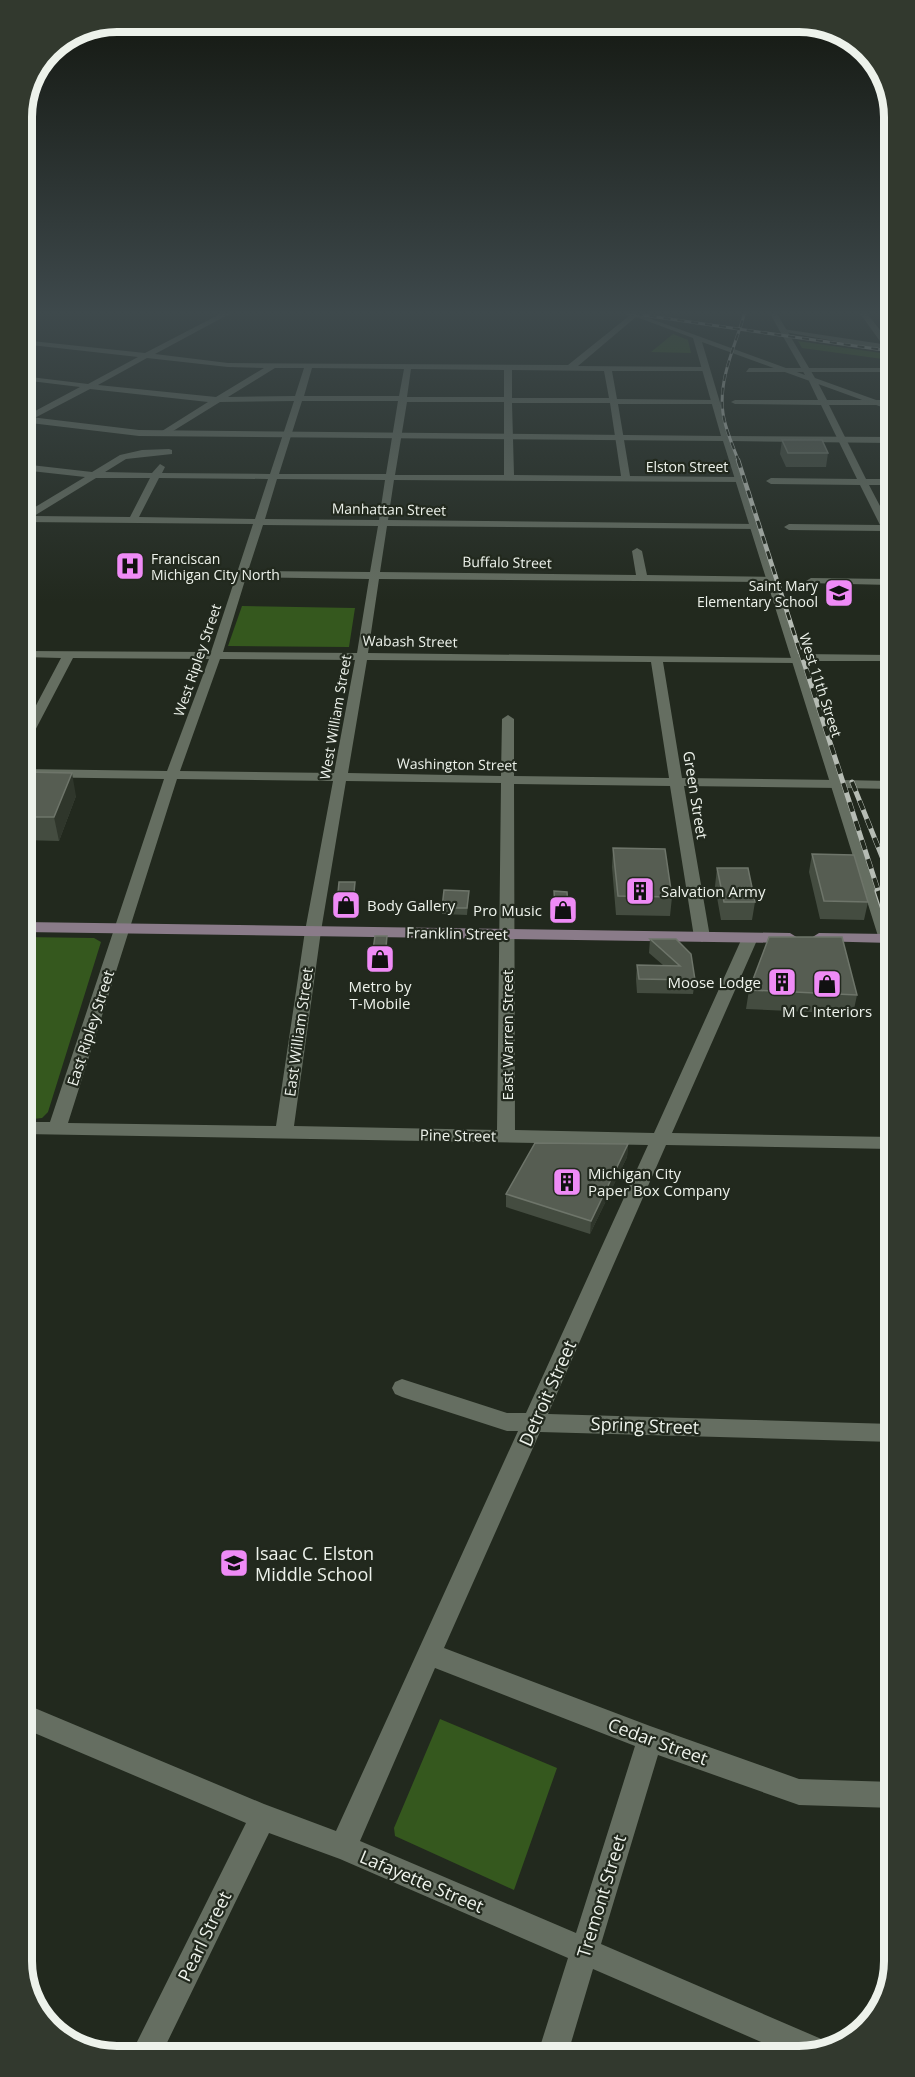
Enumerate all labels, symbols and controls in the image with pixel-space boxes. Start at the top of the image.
street label: Elston Street [646,457,728,476]
street label: Manhattan Street [332,499,446,519]
place label: Franciscan Michigan City North [151,549,280,584]
hospital icon: Franciscan Michigan City North [114,550,146,582]
street label: Buffalo Street [462,552,552,572]
place label: Saint Mary Elementary School [697,576,819,611]
school or university icon: Saint Mary Elementary School [823,577,855,609]
street label: West Ripley Street [169,601,225,719]
street label: Wabash Street [362,631,458,651]
street label: West 11th Street [795,631,847,739]
street label: West William Street [315,653,355,781]
street label: Green Street [679,750,713,840]
street label: Washington Street [397,753,517,775]
building icon: Salvation Army [624,875,656,907]
place label: Salvation Army [661,881,766,901]
shop icon: Body Gallery [330,889,362,921]
shop icon: Pro Music [547,894,579,926]
place label: Body Gallery [367,895,456,915]
place label: Pro Music [473,900,542,920]
street label: Franklin Street [406,922,508,944]
shop icon: Metro by T-Mobile [364,943,396,975]
street label: East William Street [279,966,317,1098]
building icon: Moose Lodge [766,966,798,998]
street label: East Ripley Street [62,967,118,1089]
shop icon: M C Interiors [811,968,843,1000]
street label: East Warren Street [497,970,517,1100]
place label: Moose Lodge [667,972,761,992]
place label: Metro by T-Mobile [348,976,412,1013]
place label: M C Interiors [782,1001,872,1021]
street label: Pine Street [420,1124,496,1146]
place label: Michigan City Paper Box Company [588,1163,731,1200]
building icon: Michigan City Paper Box Company [551,1166,583,1198]
street label: Detroit Street [513,1336,581,1450]
street label: Spring Street [590,1411,700,1439]
place label: Isaac C. Elston Middle School [255,1541,374,1586]
school or university icon: Isaac C. Elston Middle School [218,1547,250,1579]
street label: Cedar Street [605,1712,711,1770]
street label: Tremont Street [571,1832,631,1960]
street label: Lafayette Street [356,1844,488,1918]
street label: Pearl Street [172,1887,236,1985]

